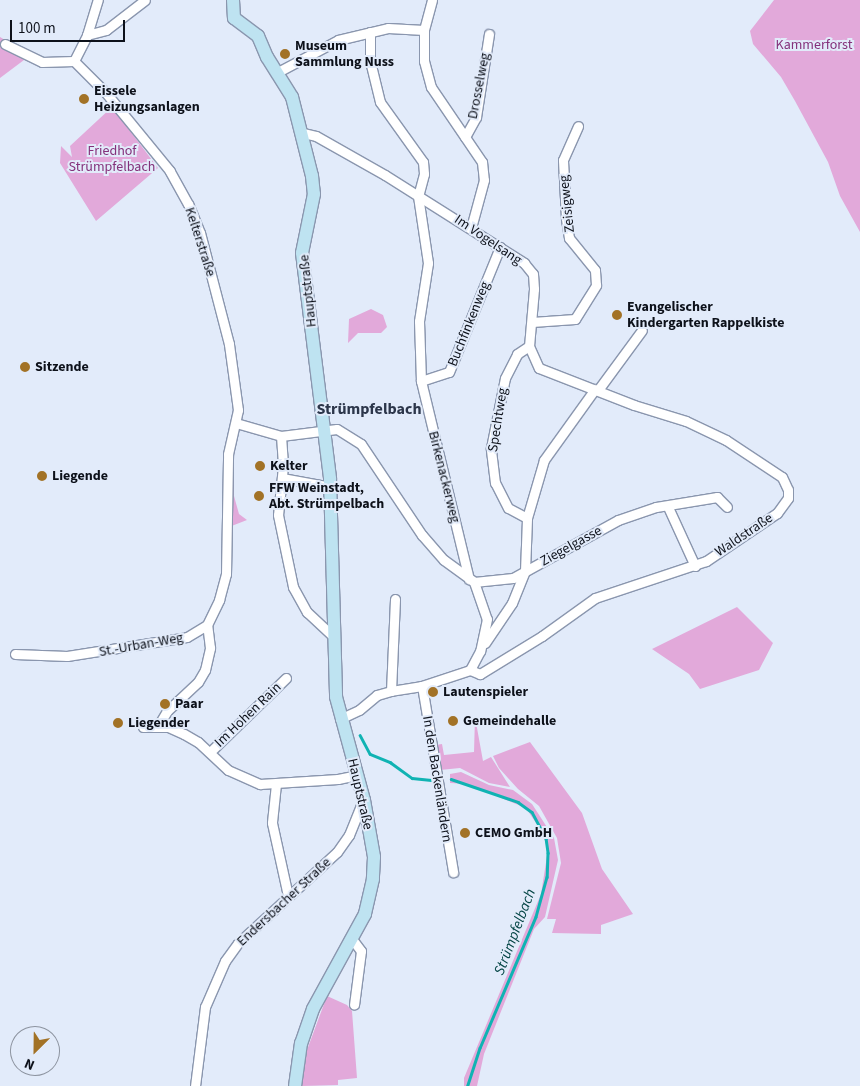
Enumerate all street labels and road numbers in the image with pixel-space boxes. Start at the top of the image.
street label: Drosselweg [464,52,494,120]
street label: Zeisigweg [556,174,578,234]
street label: Kelterstraße [181,205,219,279]
street label: Im Vogelsang [451,211,525,269]
street label: Hauptstraße [296,254,320,328]
street label: Buchfinkenweg [444,279,494,369]
street label: Spechtweg [485,387,511,453]
street label: Birkenackerweg [424,429,464,525]
street label: Waldstraße [712,510,776,560]
street label: Ziegelgasse [537,522,605,570]
street label: St.-Urban-Weg [98,629,184,661]
street label: Im Hohen Rain [211,679,285,751]
street label: In den Backenländern [419,715,455,843]
street label: Hauptstraße [344,757,376,831]
street label: Endersbacher Straße [234,854,334,950]

